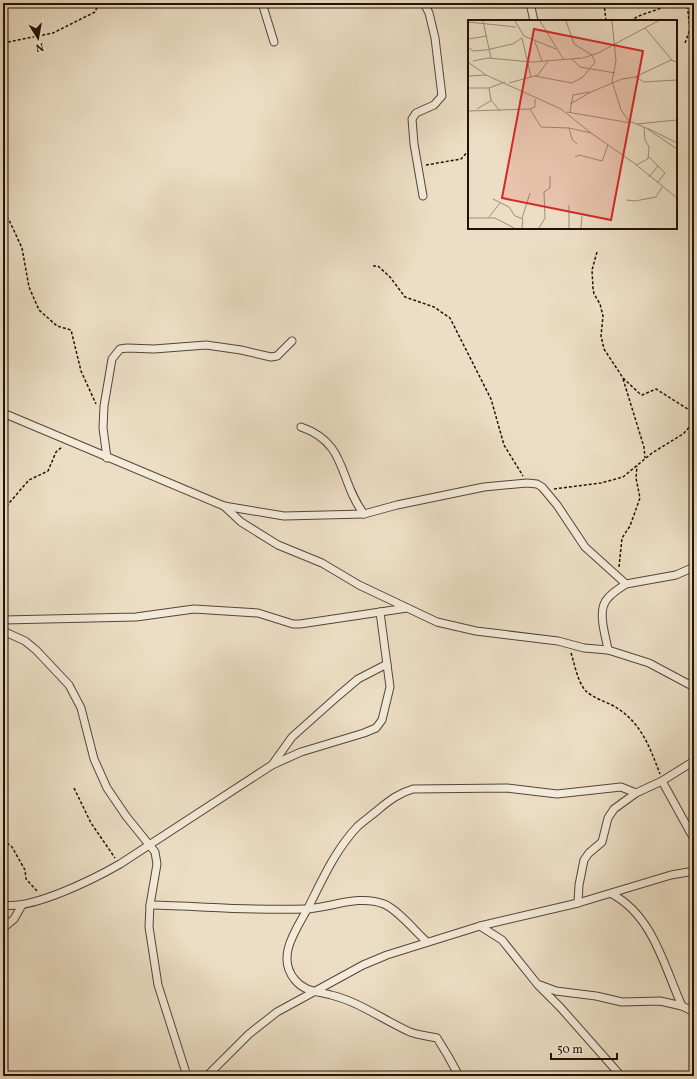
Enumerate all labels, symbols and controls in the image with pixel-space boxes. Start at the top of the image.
north arrow [18,18,58,58]
inset map [468,20,677,229]
text: N [34,38,45,54]
scale bar [551,1035,617,1061]
text: 50 m [557,1042,583,1058]

